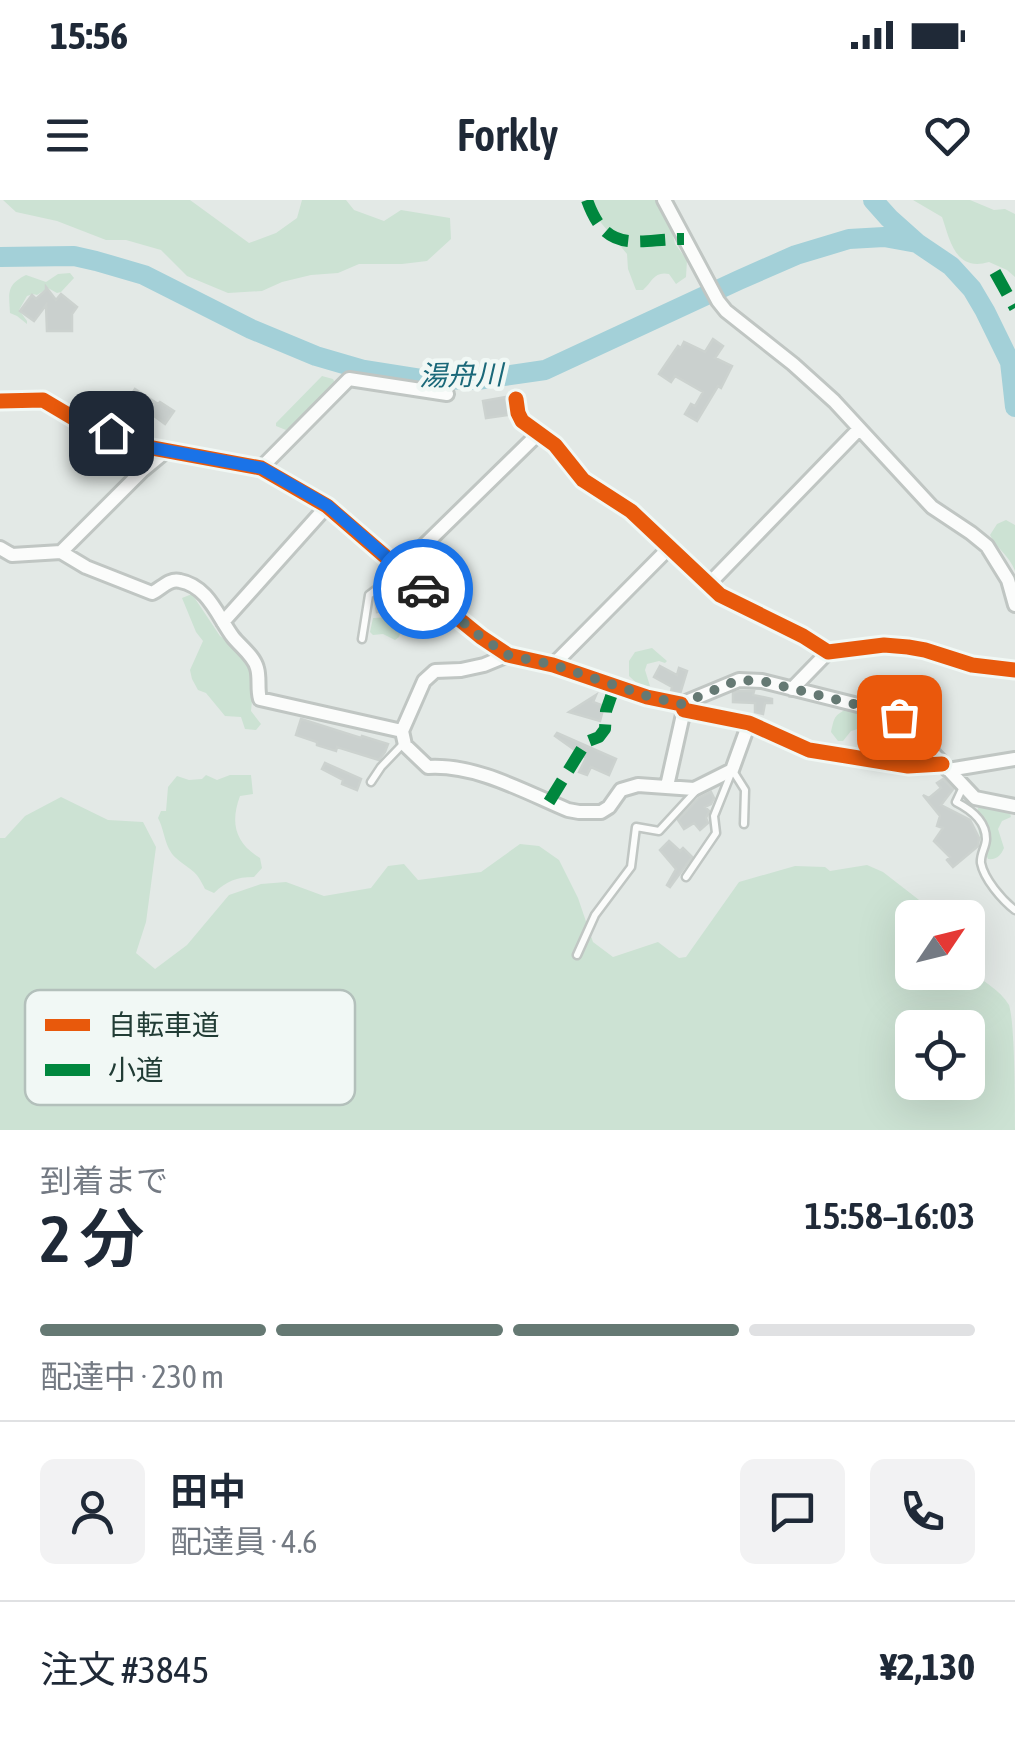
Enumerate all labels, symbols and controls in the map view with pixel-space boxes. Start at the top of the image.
text: 15:56 [50,14,128,57]
icon: menu [40,108,95,163]
icon: heart [920,108,975,163]
text: Forkly [457,109,558,161]
water label: 湯舟川 [419,358,506,392]
pin [69,391,154,476]
icon: home [84,406,139,461]
courier [373,539,473,639]
icon: car [396,562,451,617]
pin [857,675,942,760]
icon: bag [872,690,927,745]
north arrow [895,900,985,990]
map controls [895,900,985,1100]
legend [25,990,355,1105]
text: 自転車道 [108,1009,220,1041]
button: locate [895,1010,985,1100]
text: 小道 [108,1054,164,1086]
text: 到着まで [40,1162,168,1199]
text: 15:58–16:03 [805,1194,975,1237]
text: 2 分 [40,1201,144,1276]
text: 配達中 · 230 m [40,1358,224,1395]
button: person [40,1459,145,1564]
button: chat [740,1459,845,1564]
button: phone [870,1459,975,1564]
text: 田中 [170,1470,246,1513]
text: 配達員 · 4.6 [170,1523,317,1560]
text: ¥2,130 [880,1645,975,1688]
text: 注文 #3845 [40,1648,209,1691]

